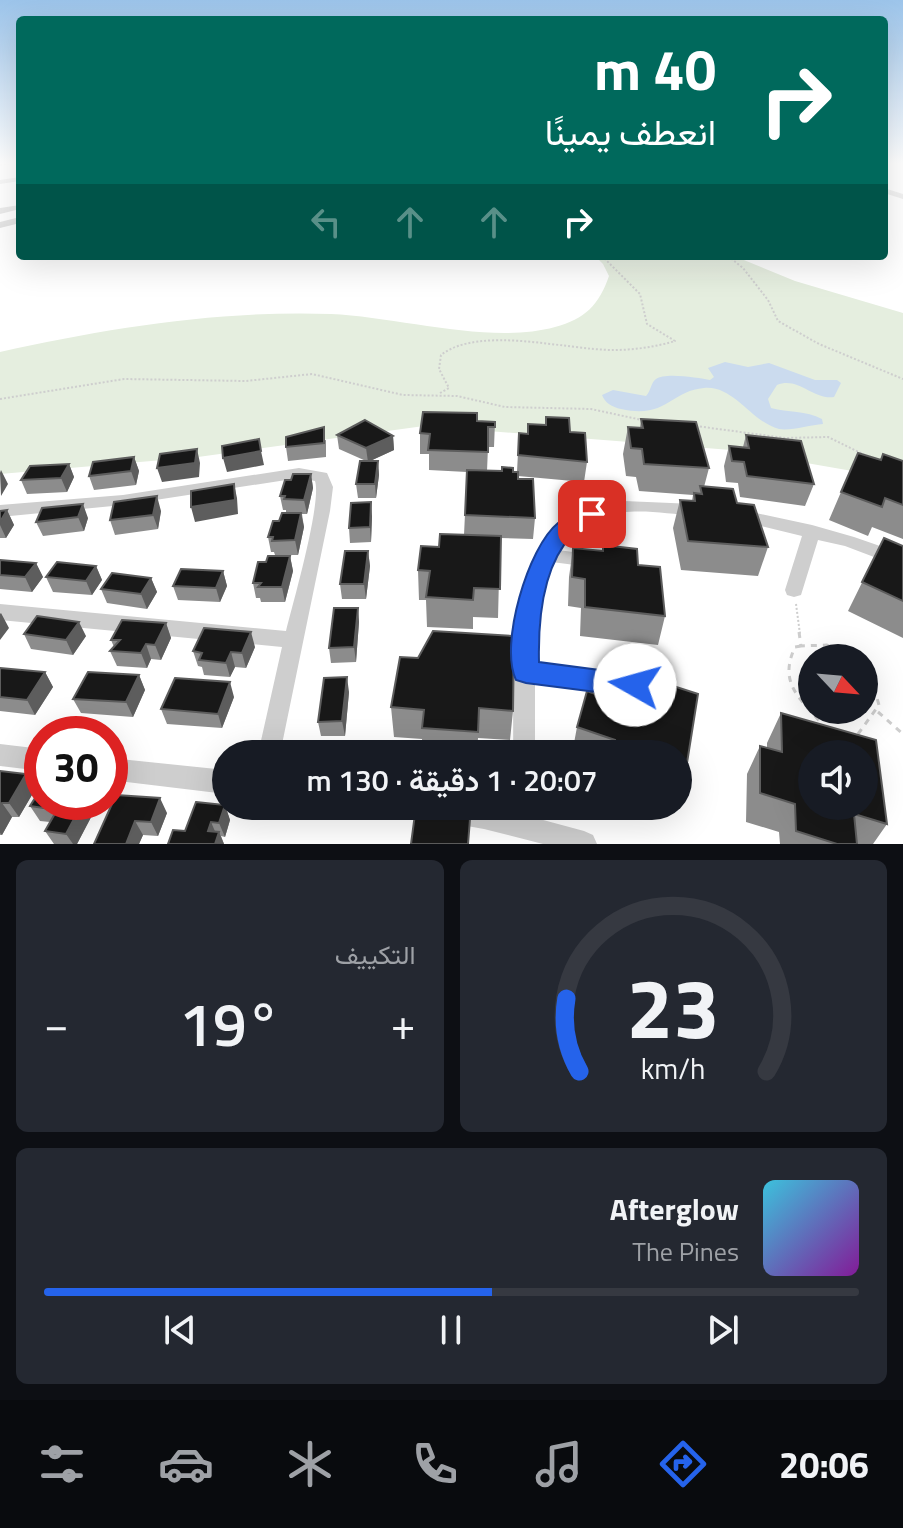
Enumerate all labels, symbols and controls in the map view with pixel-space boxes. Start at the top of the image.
text: 40 m [594,27,716,112]
icon: right [744,48,848,152]
text: انعطف يمينًا [545,104,716,159]
icon: left [304,200,348,244]
icon: ahead [388,200,432,244]
icon: ahead [472,200,516,244]
icon: right [556,200,600,244]
pin [558,480,626,548]
icon: arrive [570,492,614,536]
position arrow [593,643,677,727]
north arrow [798,644,878,724]
map controls [798,644,878,820]
speed limit sign: 30 [24,716,128,820]
button: sound [798,740,878,820]
text: 20:07 · 1 دقيقة · 130 m [306,757,598,803]
text: التكييف [335,935,416,974]
text: 23 [627,944,720,1070]
text: 19° [179,978,280,1069]
text: − [44,990,69,1057]
text: + [391,990,416,1057]
text: km/h [641,1047,706,1090]
text: Afterglow [610,1186,739,1232]
text: The Pines [632,1232,739,1271]
icon: previous [158,1308,202,1352]
icon: pause [429,1308,473,1352]
icon: next [701,1308,745,1352]
icon: filters [34,1436,90,1492]
icon: car [158,1436,214,1492]
icon: climate [282,1436,338,1492]
icon: phone [407,1436,463,1492]
icon: music [531,1436,587,1492]
icon: directions [655,1436,711,1492]
text: 20:06 [779,1437,869,1492]

